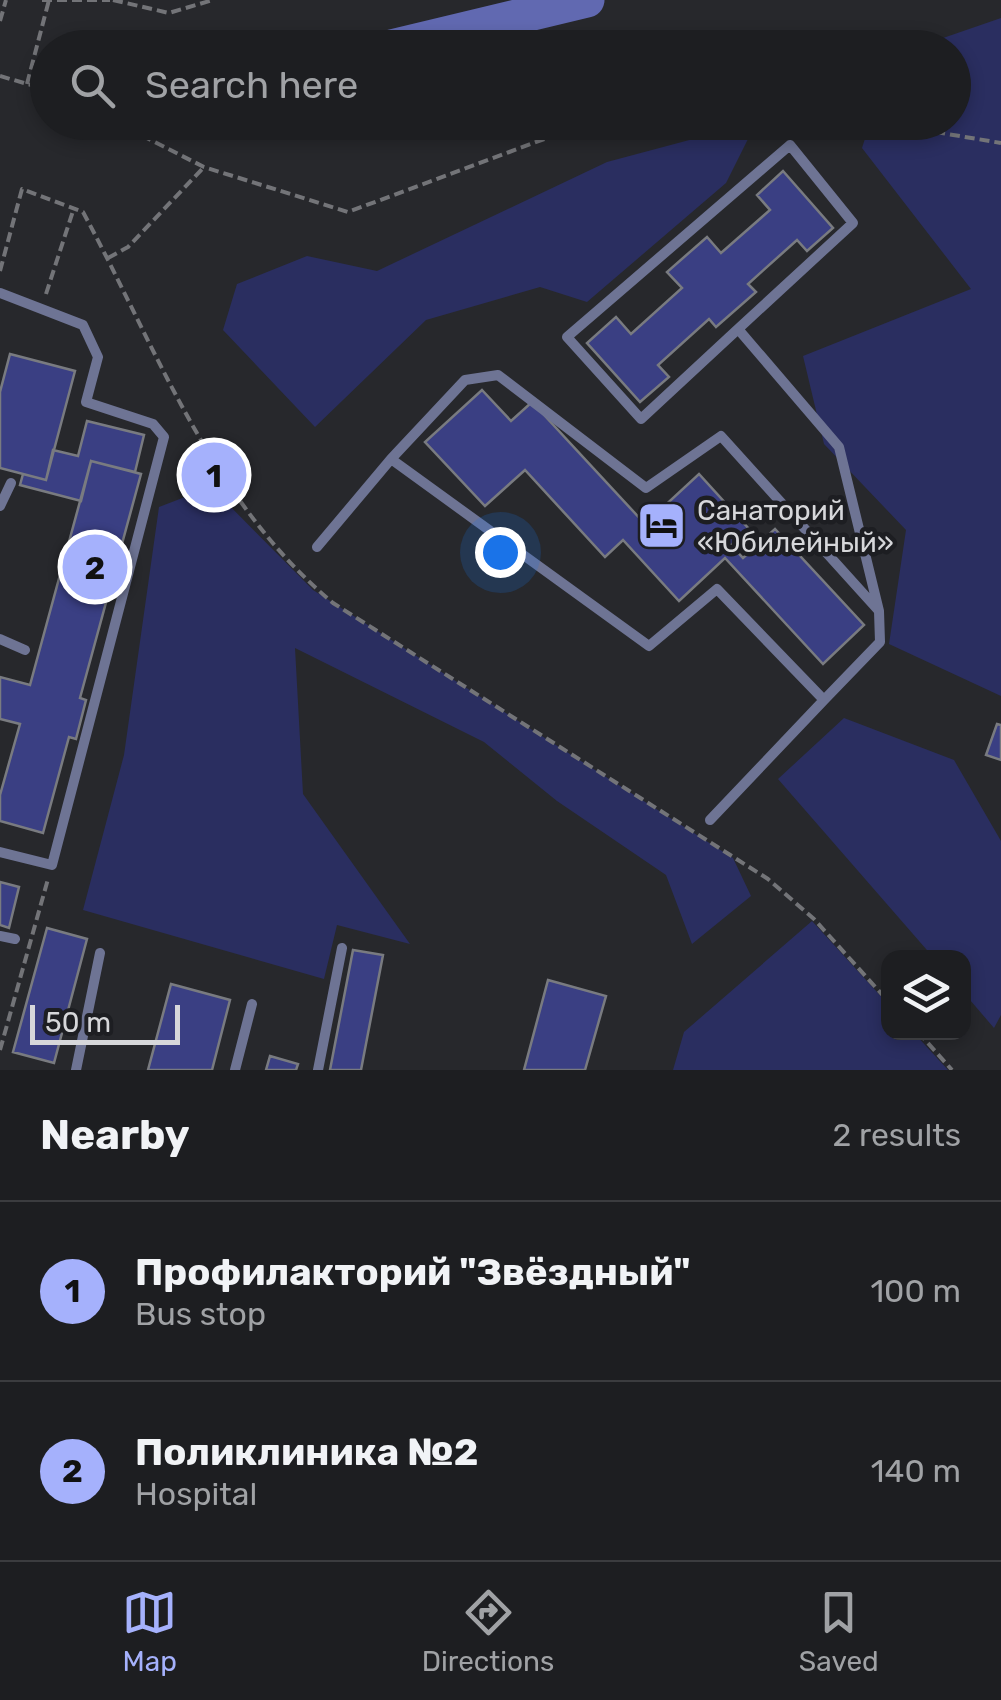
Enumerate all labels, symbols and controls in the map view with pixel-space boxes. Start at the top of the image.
search box [30,30,971,140]
icon: search [65,58,120,113]
text: Search here [145,62,358,108]
pin: 1 [182,438,246,512]
place label: Санаторий «Юбилейный» [697,494,894,559]
hotel icon: Санаторий «Юбилейный» [636,500,688,552]
your location [475,527,526,578]
pin: 2 [62,530,128,604]
map controls [881,950,971,1040]
button: layers [881,950,971,1040]
scale bar [30,1000,180,1044]
text: 50 m [45,1006,111,1039]
text: Nearby [40,1110,190,1160]
text: 2 results [832,1116,961,1154]
text: Профилакторий "Звёздный" [135,1249,690,1295]
text: 1 [65,1272,80,1310]
text: 100 m [870,1272,961,1310]
text: Bus stop [135,1295,266,1333]
text: Поликлиника №2 [135,1429,478,1475]
text: 2 [62,1452,83,1490]
text: 140 m [871,1452,961,1490]
text: Hospital [135,1475,257,1513]
tab: Map [122,1585,177,1678]
tab: Directions [422,1585,554,1678]
tab: Saved [799,1585,879,1678]

